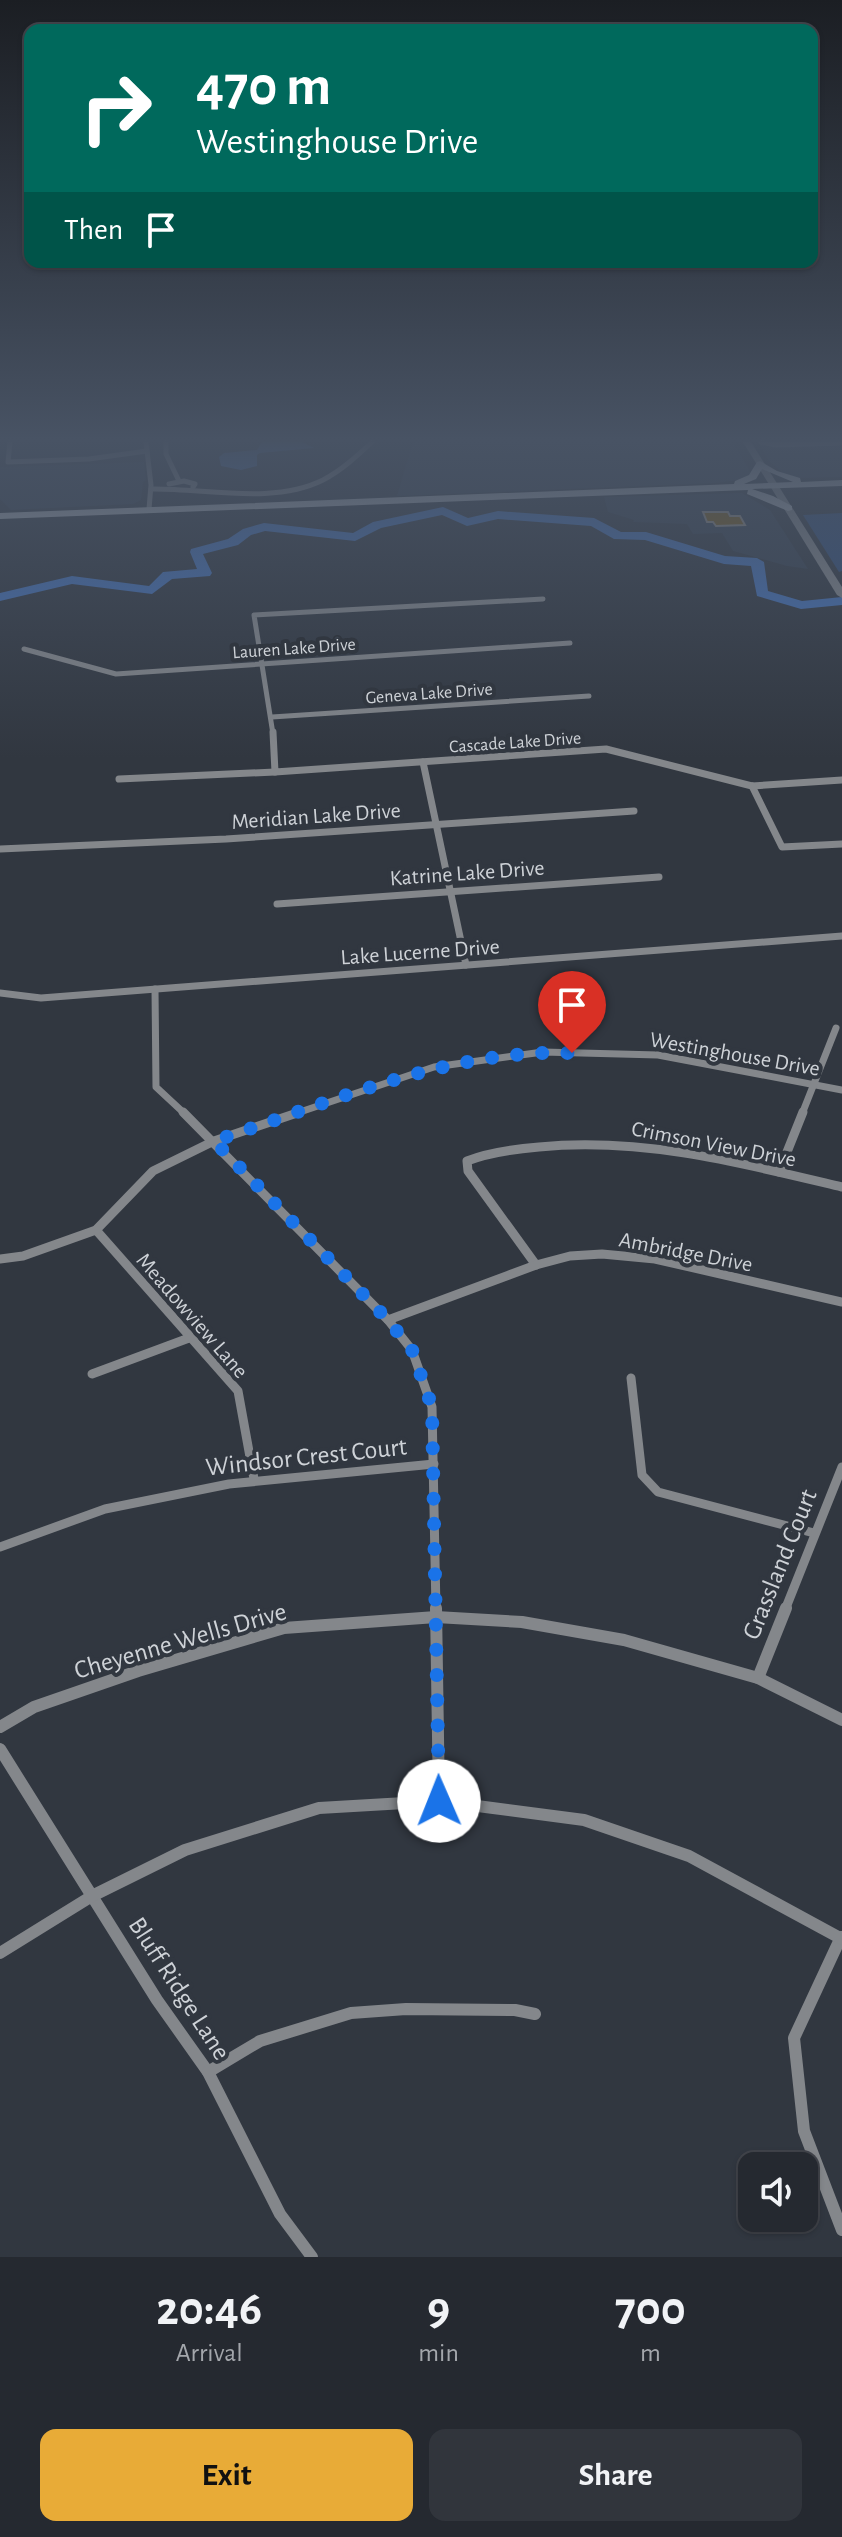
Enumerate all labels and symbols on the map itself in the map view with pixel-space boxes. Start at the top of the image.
street label: Lauren Lake Drive [232,636,356,662]
street label: Geneva Lake Drive [365,681,493,707]
street label: Cascade Lake Drive [448,729,582,757]
street label: Meridian Lake Drive [231,799,401,833]
street label: Katrine Lake Drive [389,857,545,889]
street label: Lake Lucerne Drive [340,935,500,969]
pin [538,971,606,1053]
street label: Westinghouse Drive [648,1028,822,1080]
street label: Crimson View Drive [630,1117,798,1171]
street label: Ambridge Drive [617,1228,754,1276]
street label: Meadowview Lane [132,1249,252,1382]
street label: Windsor Crest Court [204,1433,408,1480]
street label: Grassland Court [738,1486,822,1643]
street label: Cheyenne Wells Drive [71,1598,289,1684]
position arrow [397,1759,481,1843]
street label: Bluff Ridge Lane [123,1912,235,2065]

